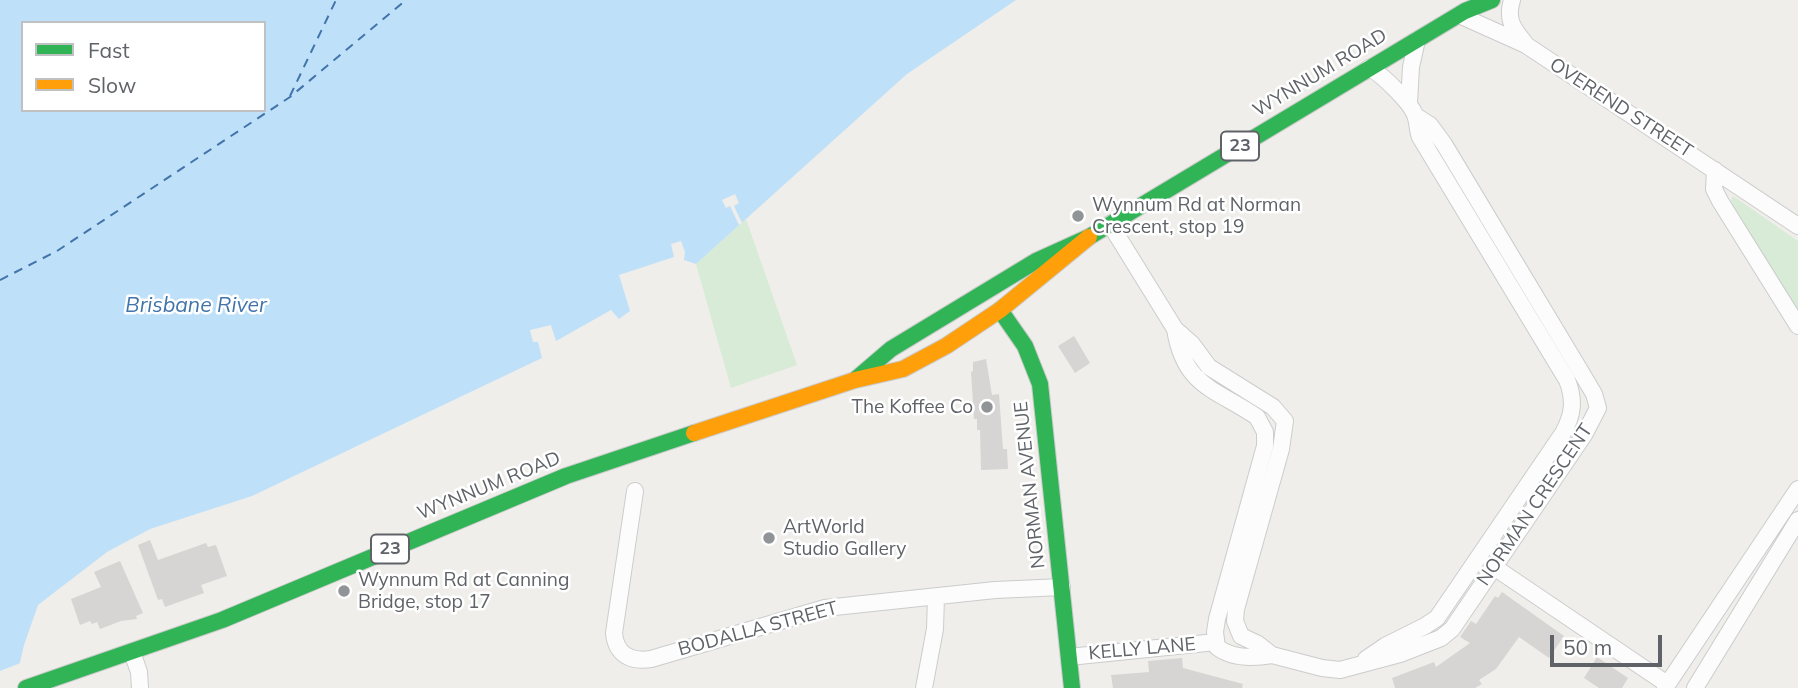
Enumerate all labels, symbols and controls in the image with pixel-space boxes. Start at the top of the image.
legend [21,21,266,112]
street label: WYNNUM ROAD [1249,24,1391,122]
text: Fast [88,37,130,63]
street label: OVEREND STREET [1545,53,1697,163]
text: Slow [88,72,136,98]
road number: 23 [1221,132,1259,160]
place label: Wynnum Rd at Norman Crescent, stop 19 [1092,194,1301,238]
marker: Wynnum Rd at Norman Crescent, stop 19 [1070,208,1086,224]
water label: Brisbane River [125,293,267,319]
place label: The Koffee Co [851,396,973,418]
marker: The Koffee Co [979,399,995,415]
street label: NORMAN AVENUE [1010,400,1050,570]
street label: NORMAN CRESCENT [1472,420,1598,590]
street label: WYNNUM ROAD [414,447,564,525]
place label: ArtWorld Studio Gallery [783,516,906,560]
marker: ArtWorld Studio Gallery [761,530,777,546]
road number: 23 [371,534,409,564]
place label: Wynnum Rd at Canning Bridge, stop 17 [358,569,569,613]
marker: Wynnum Rd at Canning Bridge, stop 17 [336,583,352,599]
street label: BODALLA STREET [676,597,840,661]
scale bar [1553,622,1665,666]
street label: KELLY LANE [1087,633,1197,665]
text: 50 m [1563,634,1612,660]

